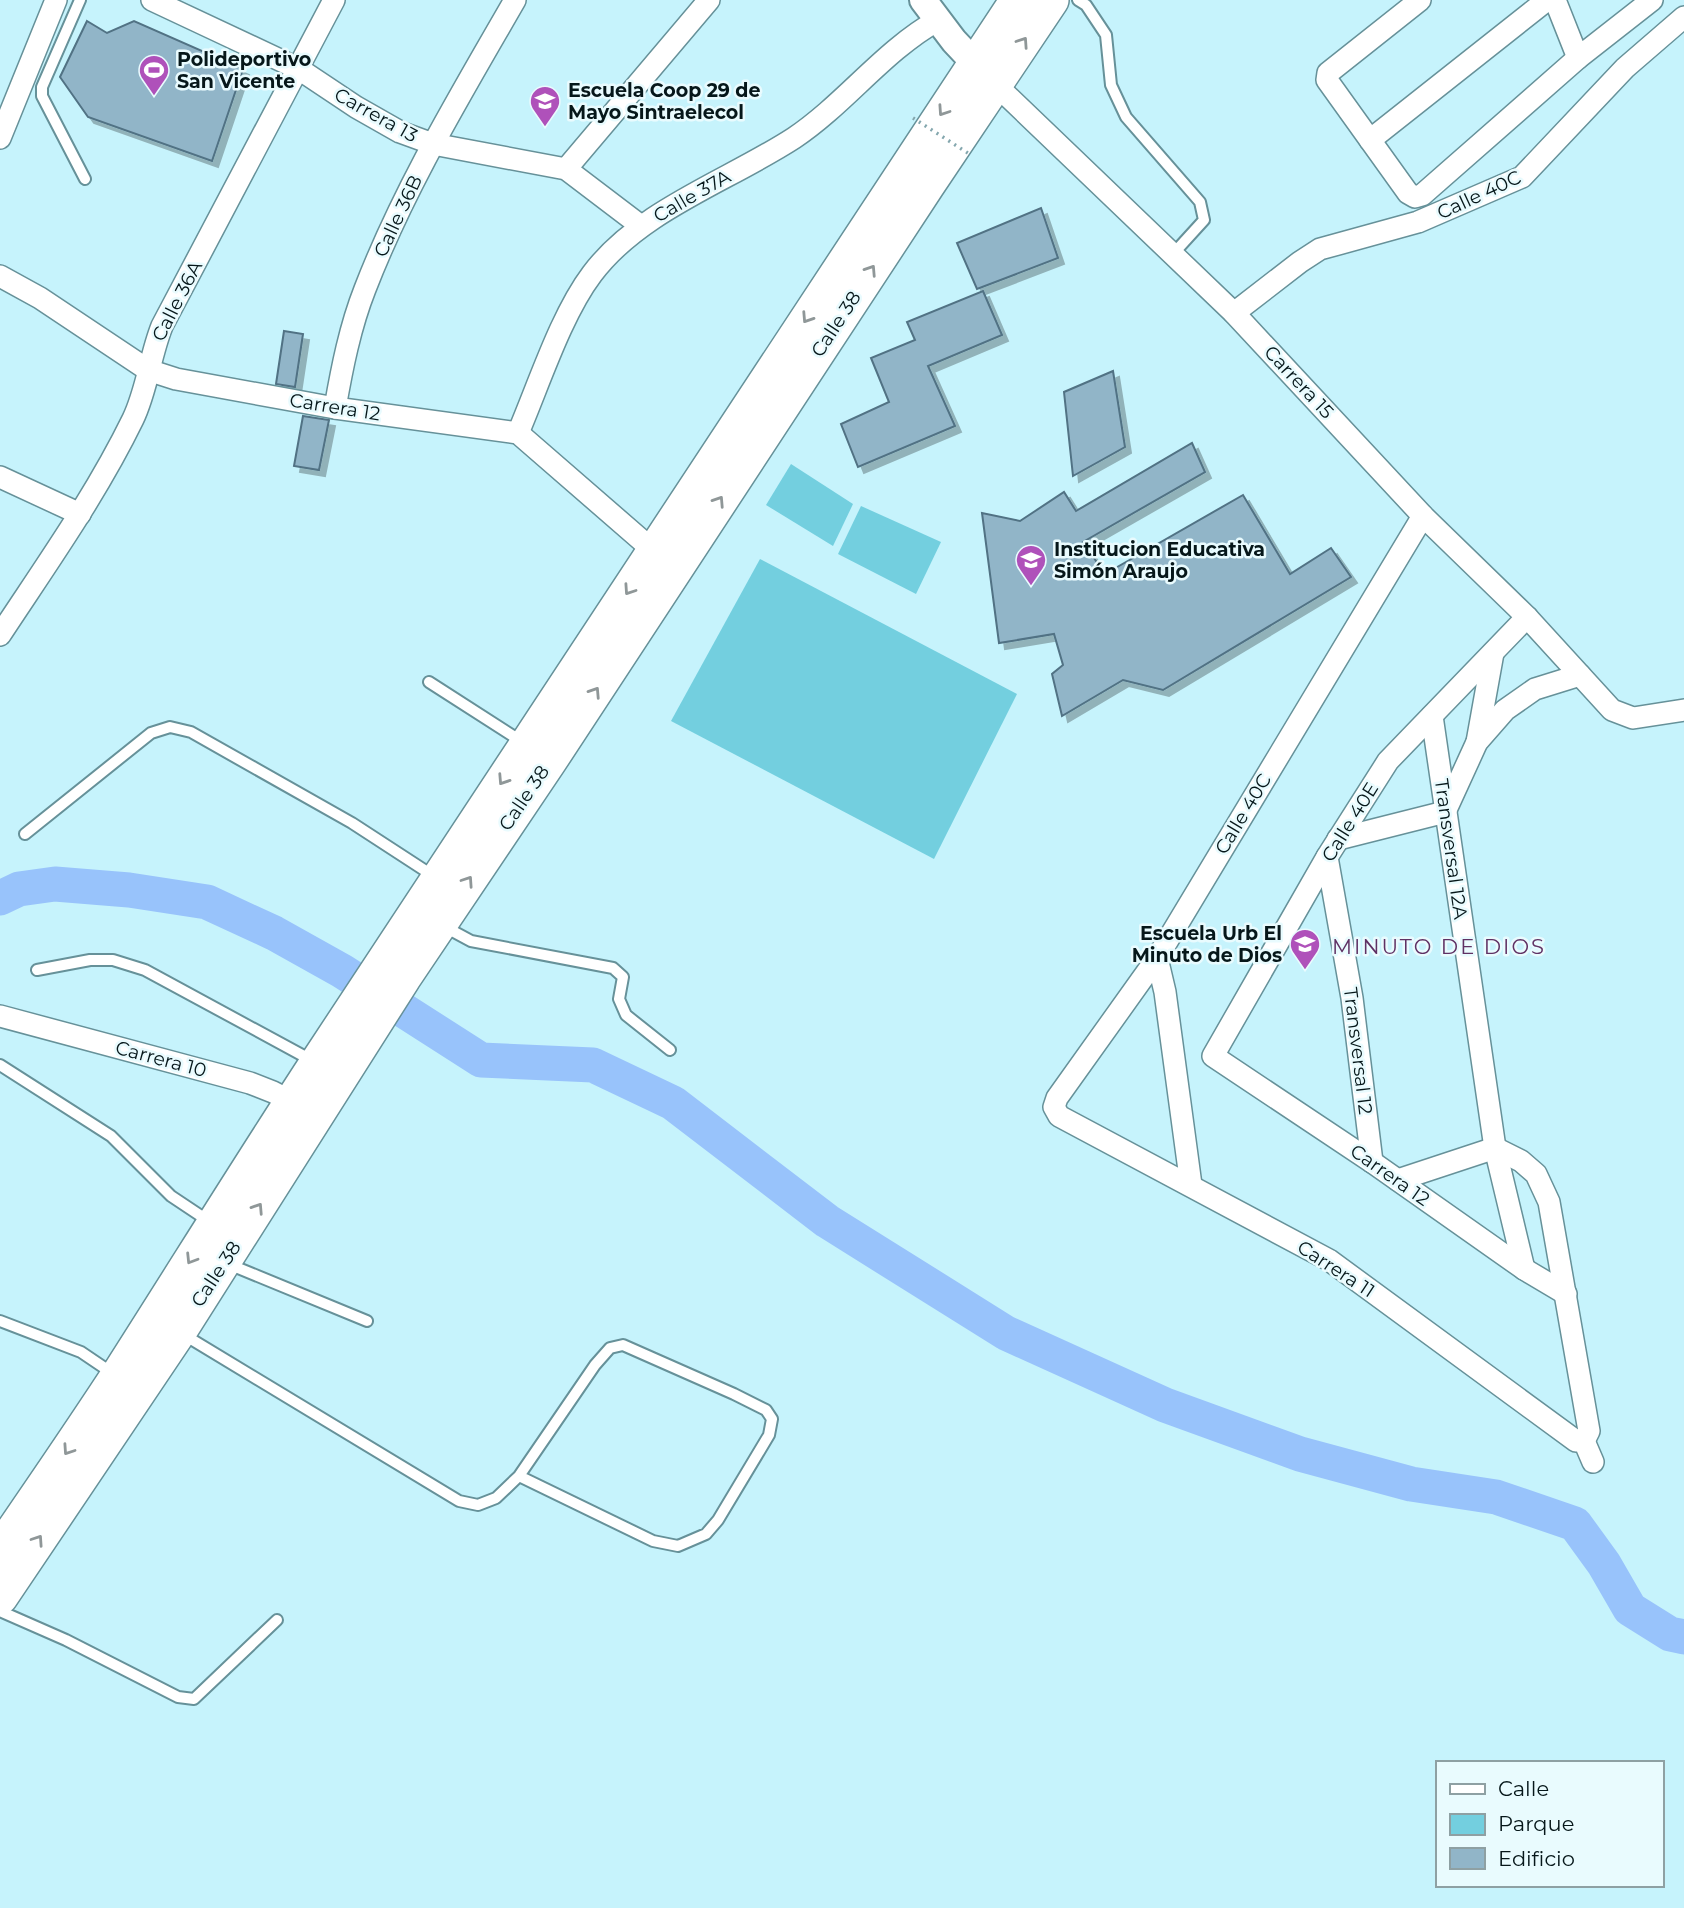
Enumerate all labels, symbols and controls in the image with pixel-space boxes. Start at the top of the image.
one-way arrow [1014,36,1027,49]
place label: Polideportivo San Vicente [177,48,311,93]
sports icon: Polideportivo San Vicente [137,53,171,97]
place label: Escuela Coop 29 de Mayo Sintraelecol [568,79,760,124]
street label: Carrera 13 [330,83,422,147]
school or university icon: Escuela Coop 29 de Mayo Sintraelecol [528,84,562,128]
one-way arrow [939,103,951,116]
street label: Calle 37A [649,165,735,227]
street label: Calle 40C [1433,166,1525,224]
street label: Calle 36B [369,171,427,261]
street label: Calle 36A [147,257,207,345]
one-way arrow [863,265,875,278]
street label: Calle 38 [806,287,866,361]
one-way arrow [803,310,816,323]
street label: Carrera 15 [1259,341,1339,423]
street label: Carrera 12 [288,388,382,426]
one-way arrow [711,496,724,509]
place label: Institucion Educativa Simón Araujo [1054,538,1265,583]
school or university icon: Institucion Educativa Simón Araujo [1014,543,1048,587]
one-way arrow [624,583,637,596]
one-way arrow [586,686,599,699]
street label: Calle 38 [494,761,554,835]
street label: Calle 40C [1210,770,1276,858]
one-way arrow [499,772,511,785]
street label: Transversal 12A [1430,777,1472,921]
street label: Calle 40E [1317,778,1383,866]
one-way arrow [460,876,473,889]
place label: Escuela Urb El Minuto de Dios [1132,922,1282,967]
school or university icon: Escuela Urb El Minuto de Dios [1288,927,1322,971]
district label: MINUTO DE DIOS [1332,934,1546,959]
street label: Transversal 12 [1339,986,1377,1116]
street label: Carrera 10 [113,1036,209,1082]
street label: Carrera 12 [1346,1139,1434,1211]
one-way arrow [250,1202,263,1215]
street label: Carrera 11 [1293,1235,1379,1303]
street label: Calle 38 [186,1237,246,1311]
one-way arrow [187,1252,200,1265]
one-way arrow [64,1442,76,1455]
one-way arrow [30,1535,43,1548]
legend [1436,1761,1663,1887]
text: Calle [1498,1776,1549,1801]
text: Parque [1498,1811,1574,1836]
text: Edificio [1498,1846,1575,1871]

